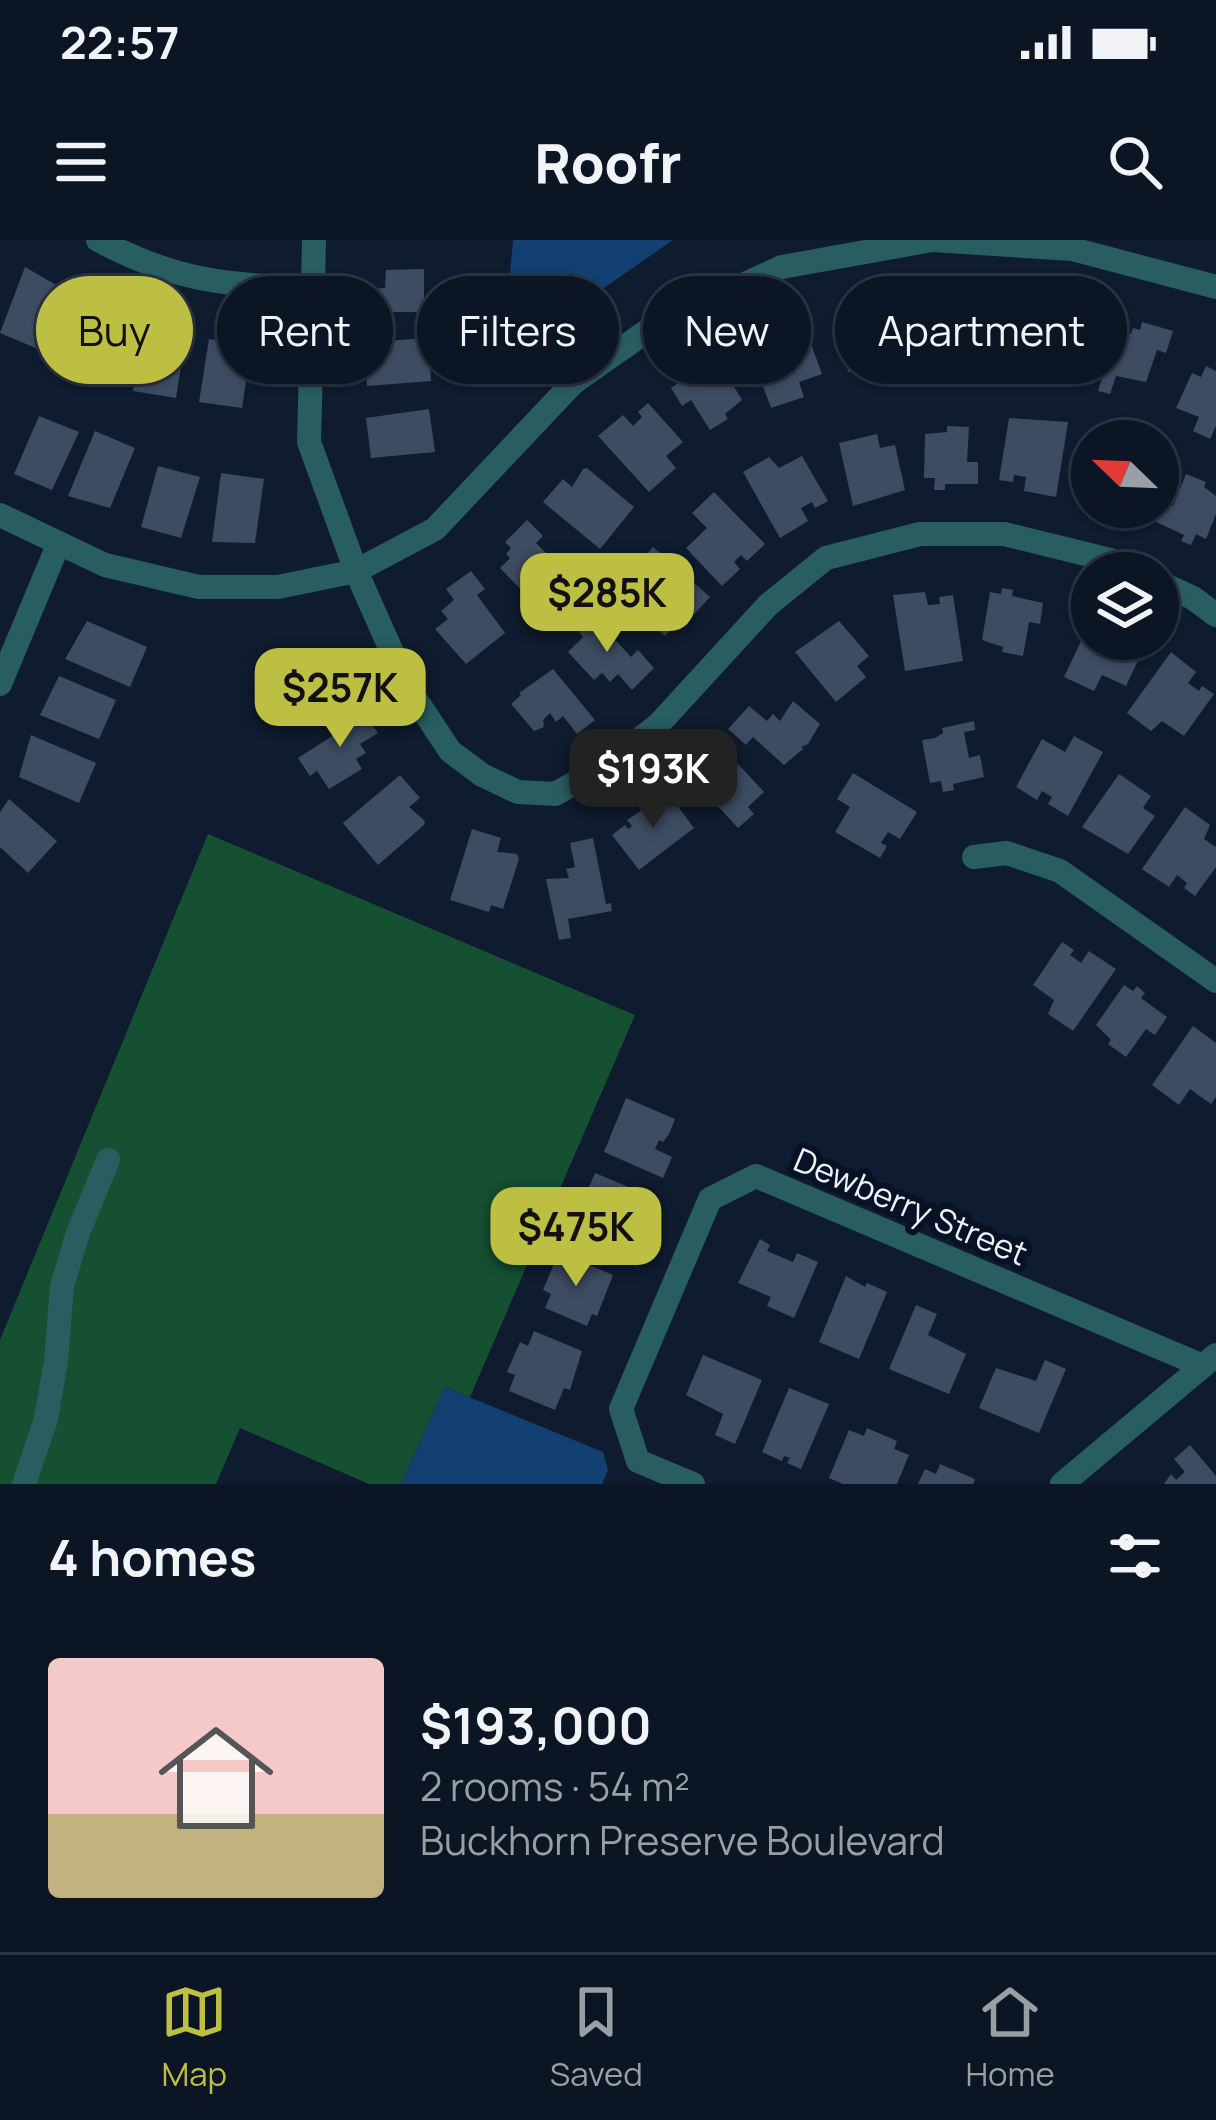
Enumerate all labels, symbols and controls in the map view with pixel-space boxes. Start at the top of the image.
text: 22:57 [60,11,179,73]
text: Roofr [535,125,682,199]
icon: menu [48,129,114,195]
icon: search [1102,129,1168,195]
chip: Buy [36,276,193,384]
chip: Rent [217,276,393,384]
chip: Filters [417,276,619,384]
chip: New [643,276,811,384]
chip: Apartment [835,276,1127,384]
north arrow [1071,420,1179,528]
map controls [1071,420,1179,660]
button: layers [1071,552,1179,660]
pin: $285K [523,553,691,655]
text: $285K [547,565,667,619]
pin: $257K [256,648,424,750]
text: $257K [282,660,398,714]
pin: $193K [569,729,737,831]
text: $193K [596,741,710,795]
street label: Dewberry Street [787,1137,1035,1275]
pin: $475K [492,1187,660,1289]
text: $475K [517,1199,635,1253]
text: 4 homes [48,1522,256,1591]
icon: filters [1102,1523,1168,1589]
text: $193,000 [420,1690,652,1759]
icon: home [144,1706,288,1850]
text: 2 rooms · 54 m² [420,1759,690,1813]
text: Buckhorn Preserve Boulevard [420,1813,945,1867]
tab: Map [161,1979,227,2096]
tab: Saved [550,1979,643,2096]
tab: Home [965,1979,1055,2096]

